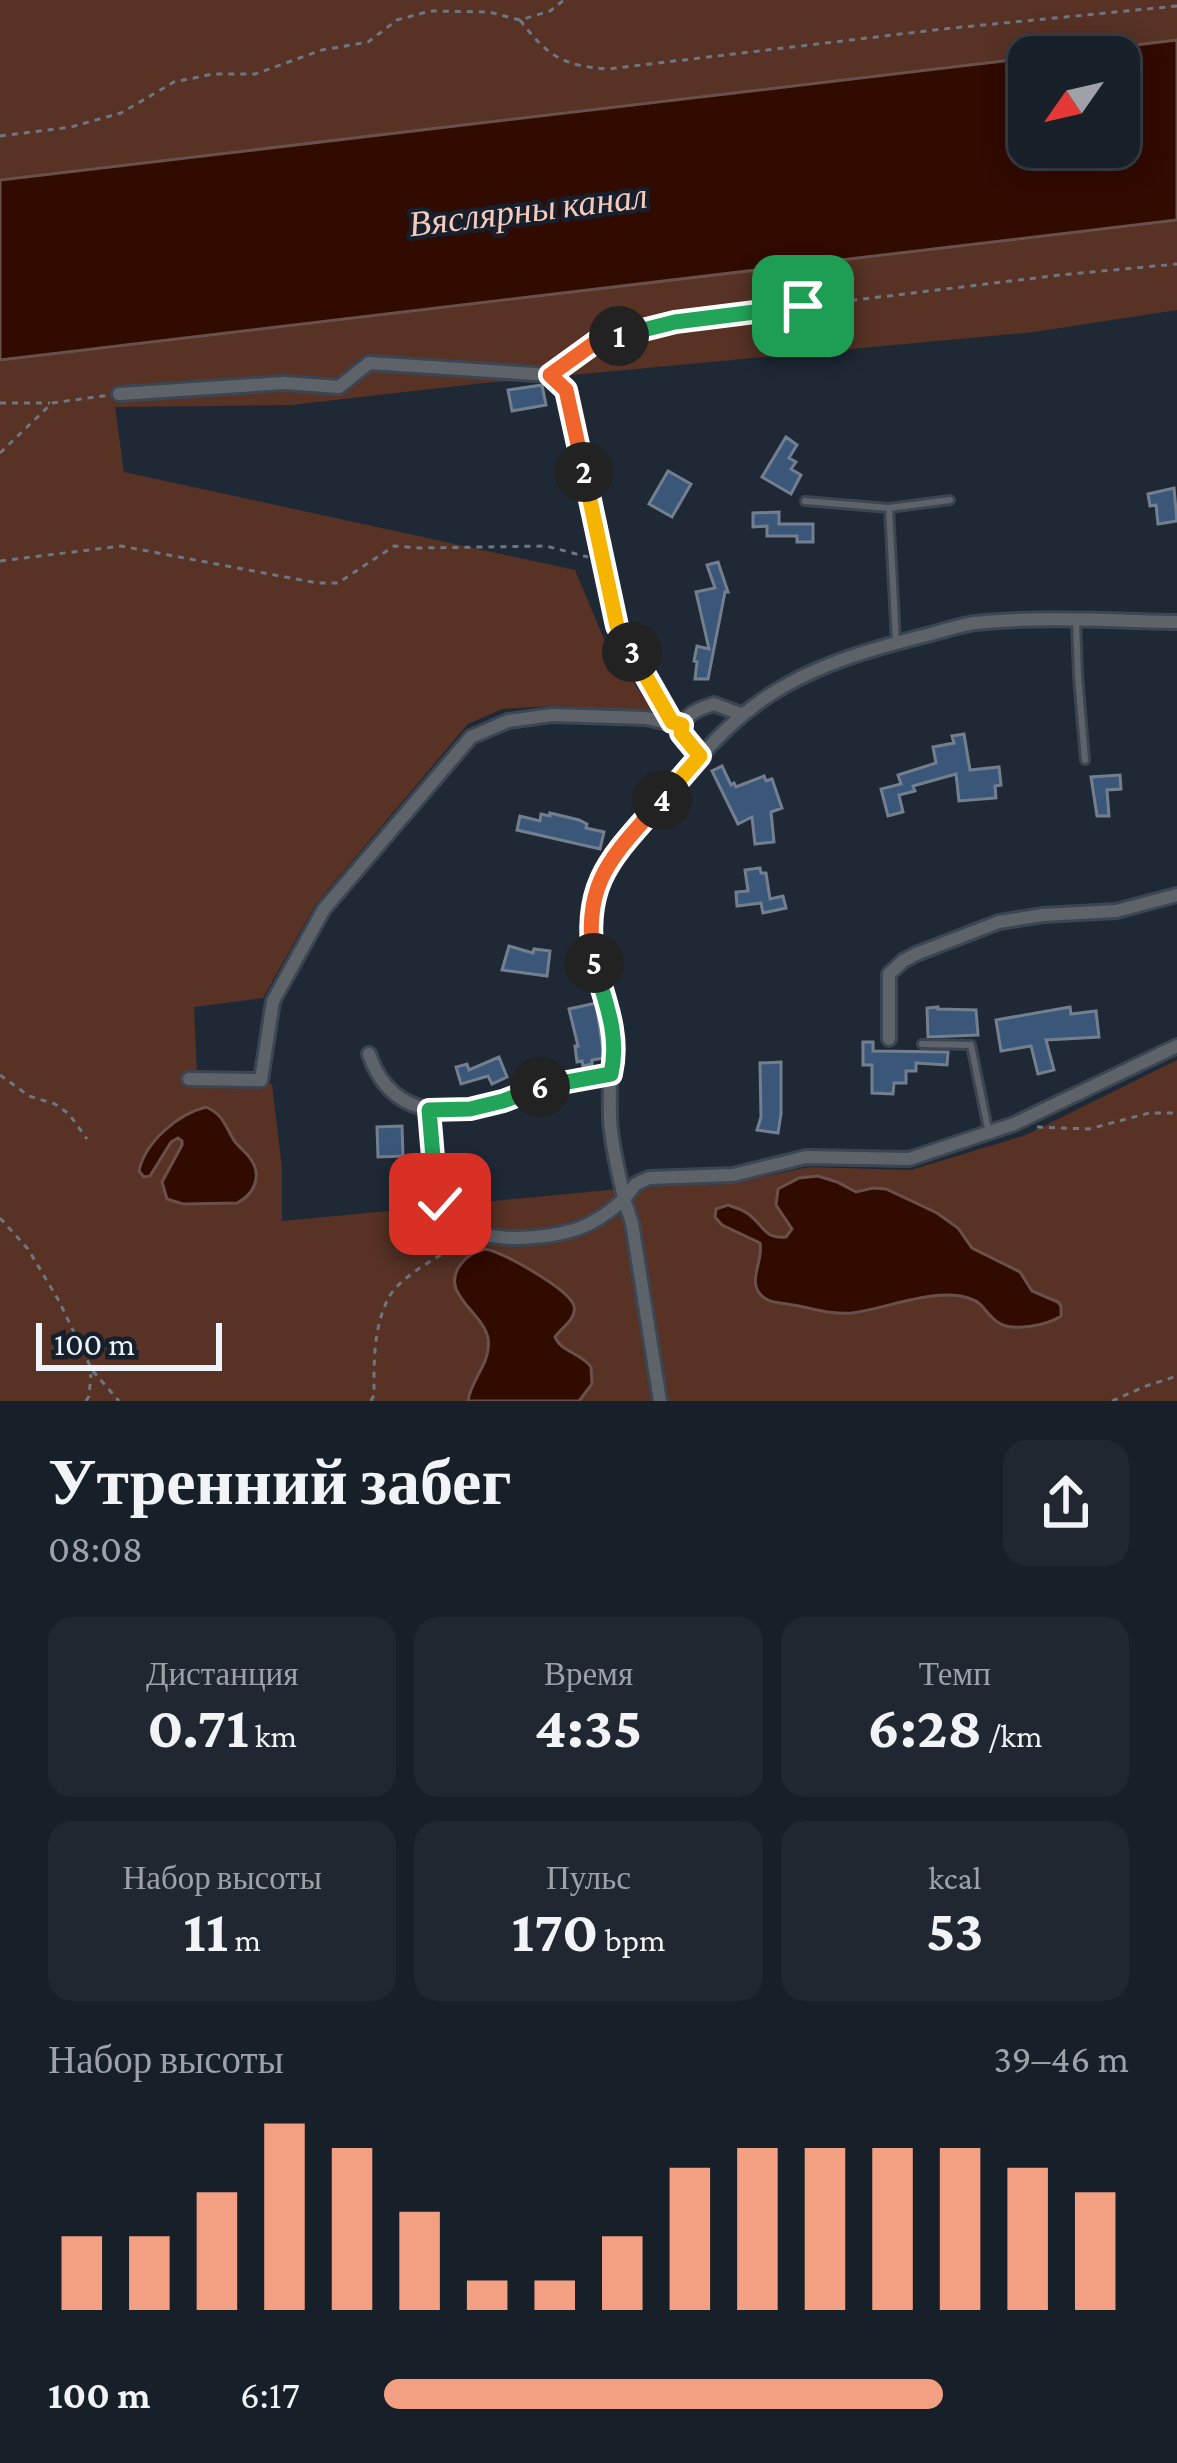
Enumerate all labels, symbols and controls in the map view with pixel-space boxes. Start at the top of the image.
north arrow [1008,36,1140,168]
map controls [1008,36,1140,168]
water label: Вяслярны канал [406,176,650,244]
pin [752,255,854,357]
icon: arrive [770,273,836,339]
pin: 1 [589,306,649,366]
text: 1 [613,317,625,354]
pin: 2 [554,442,614,502]
text: 2 [576,453,592,490]
pin: 3 [602,622,662,682]
text: 3 [624,633,640,670]
pin: 4 [632,770,692,830]
text: 4 [653,781,671,818]
pin: 5 [564,933,624,993]
text: 5 [586,944,602,981]
pin: 6 [510,1057,570,1117]
text: 6 [531,1068,549,1105]
pin [389,1153,491,1255]
icon: check [407,1171,473,1237]
scale bar [36,1317,222,1370]
text: 100 m [54,1325,135,1362]
button: share [1003,1440,1129,1566]
text: Утренний забег [48,1445,511,1518]
text: 08:08 [48,1527,143,1570]
text: Дистанция [146,1655,298,1692]
text: Время [544,1655,633,1692]
text: Темп [919,1655,991,1692]
text: 0.71 [147,1693,249,1760]
text: 4:35 [535,1693,642,1760]
text: 6:28 [867,1693,982,1760]
text: km [249,1717,297,1754]
text: /km [982,1717,1042,1754]
text: Набор высоты [122,1859,322,1896]
text: Пульс [546,1859,631,1896]
text: kcal [928,1859,981,1896]
text: 53 [926,1896,983,1963]
text: 11 [183,1897,228,1964]
text: 170 [511,1897,599,1964]
text: m [228,1921,261,1958]
text: bpm [599,1921,666,1958]
text: 39–46 m [993,2037,1129,2080]
text: Набор высоты [48,2038,284,2081]
text: 100 m [48,2373,151,2416]
text: 6:17 [240,2373,300,2416]

